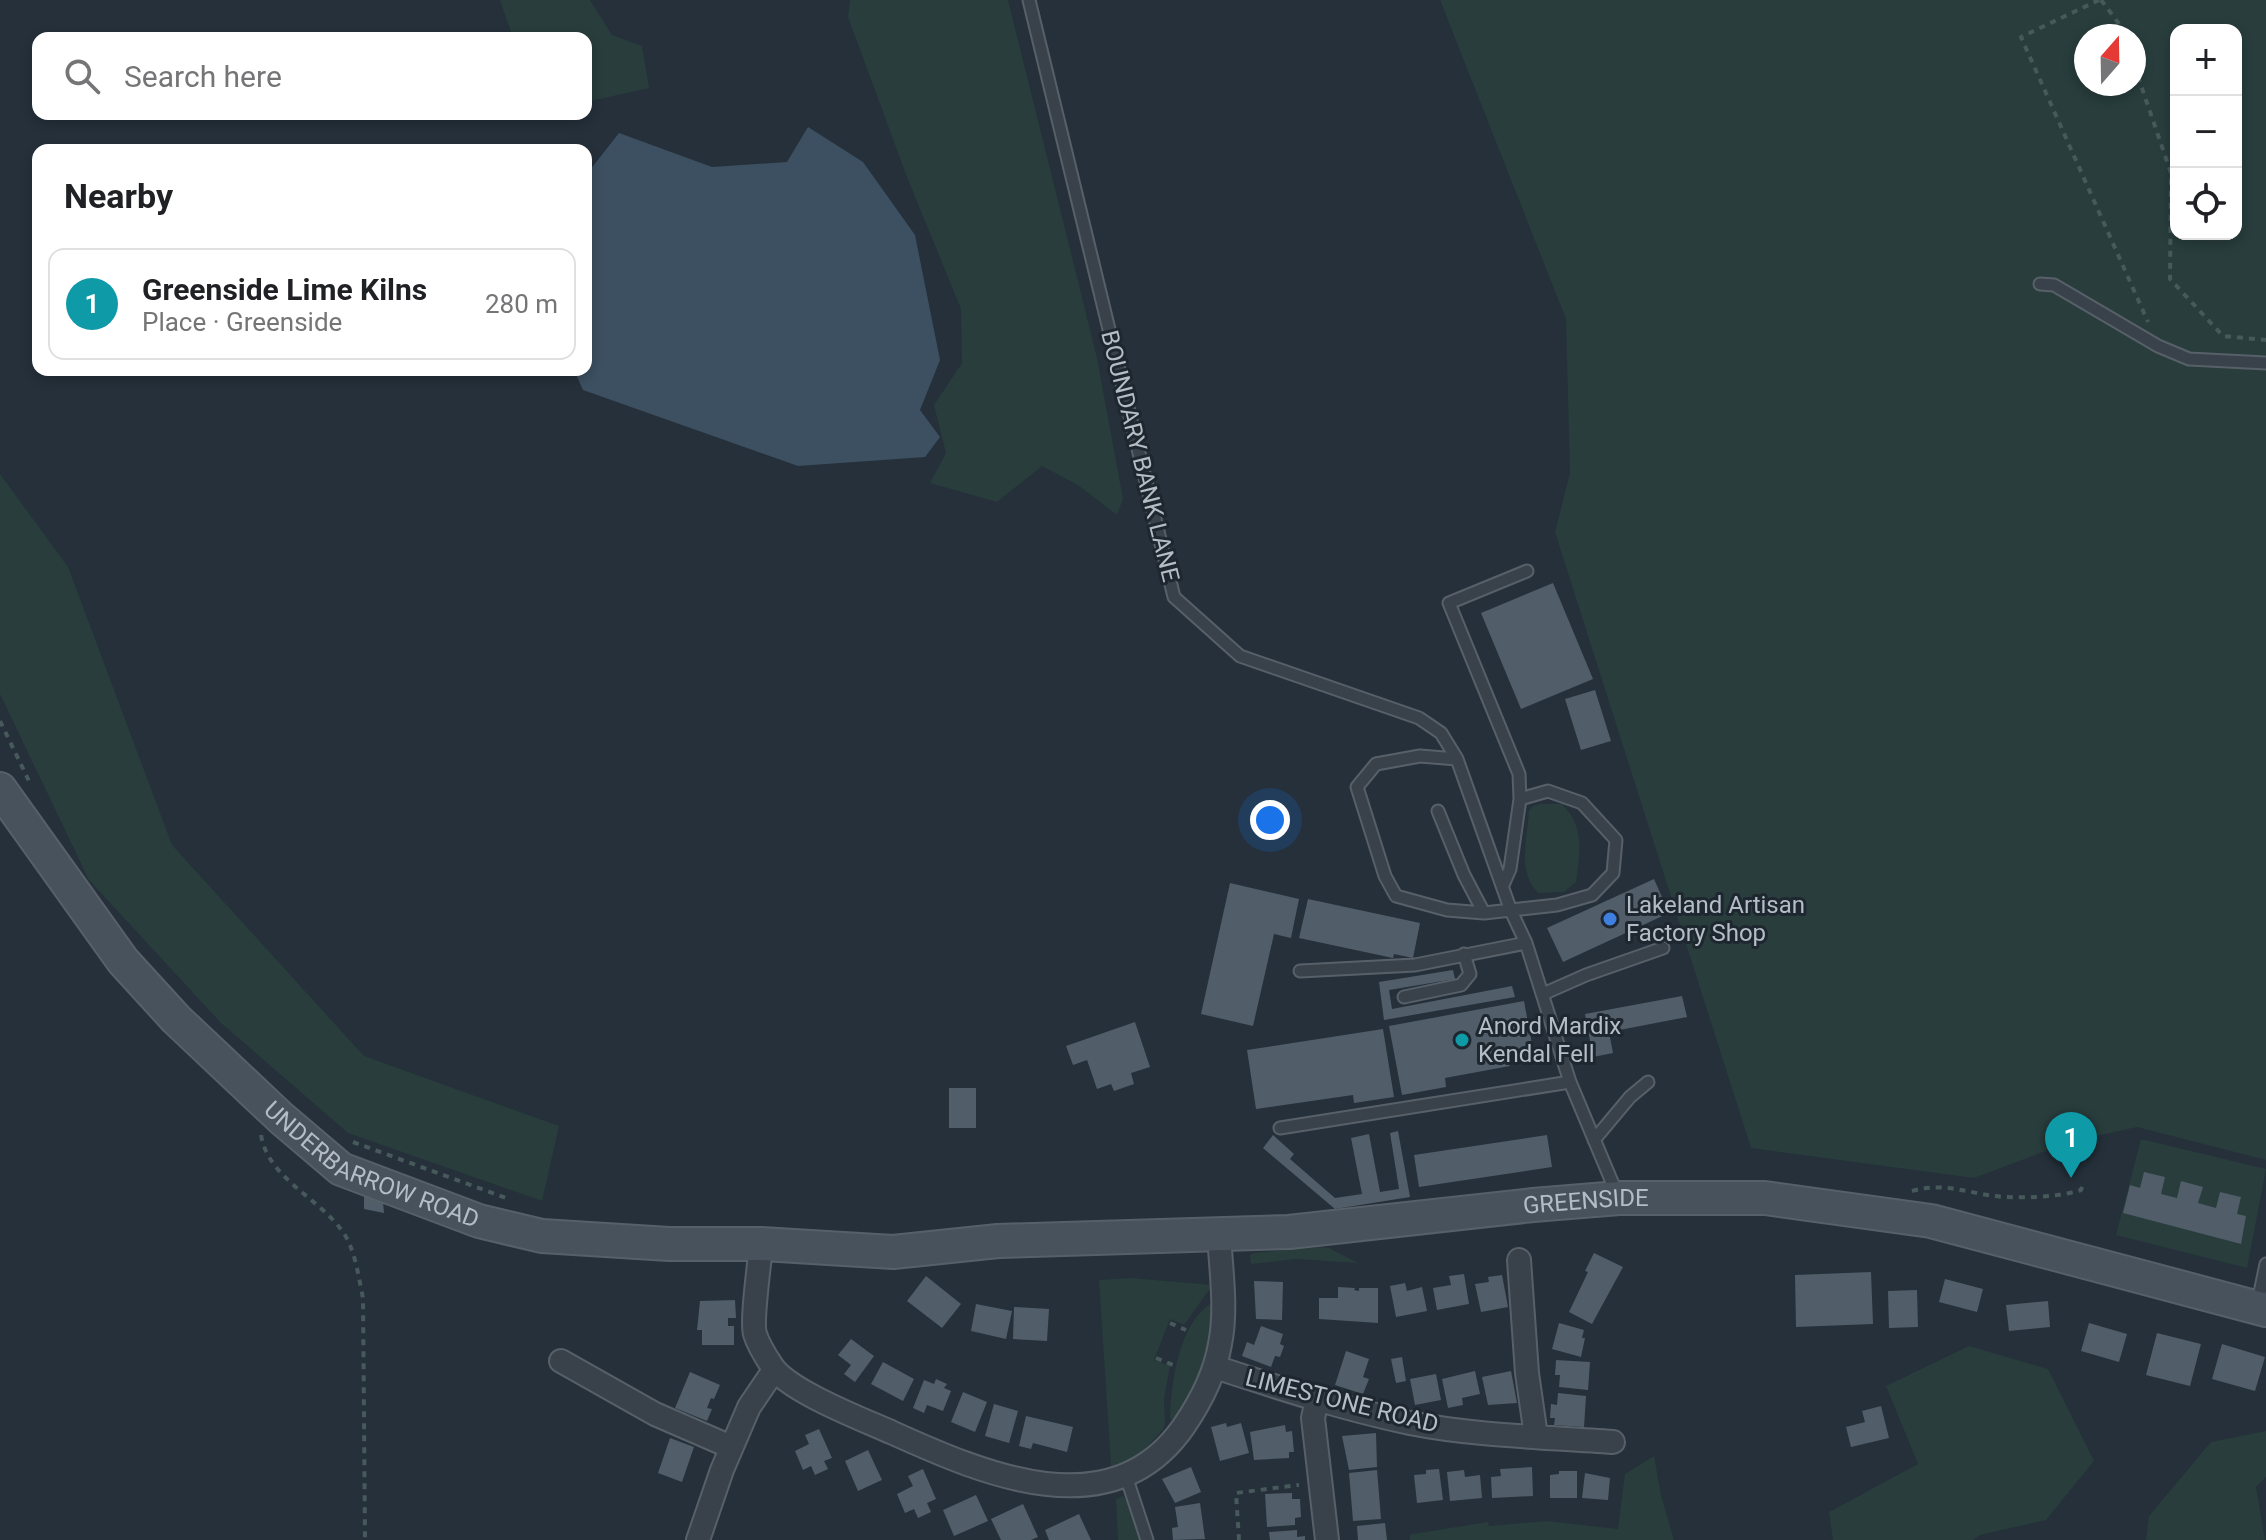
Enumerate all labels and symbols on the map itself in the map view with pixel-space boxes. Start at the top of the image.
north arrow [2074,24,2146,96]
street label: BOUNDARY BANK LANE [1095,327,1185,585]
your location [1250,800,1290,840]
place label: Lakeland Artisan Factory Shop [1626,891,1805,947]
marker: Lakeland Artisan Factory Shop [1601,910,1619,928]
place label: Anord Mardix Kendal Fell [1478,1012,1621,1068]
marker: Anord Mardix Kendal Fell [1453,1031,1471,1049]
street label: UNDERBARROW ROAD [258,1095,483,1234]
pin: 1 [2045,1112,2097,1178]
street label: GREENSIDE [1522,1184,1649,1220]
street label: LIMESTONE ROAD [1243,1363,1441,1439]

